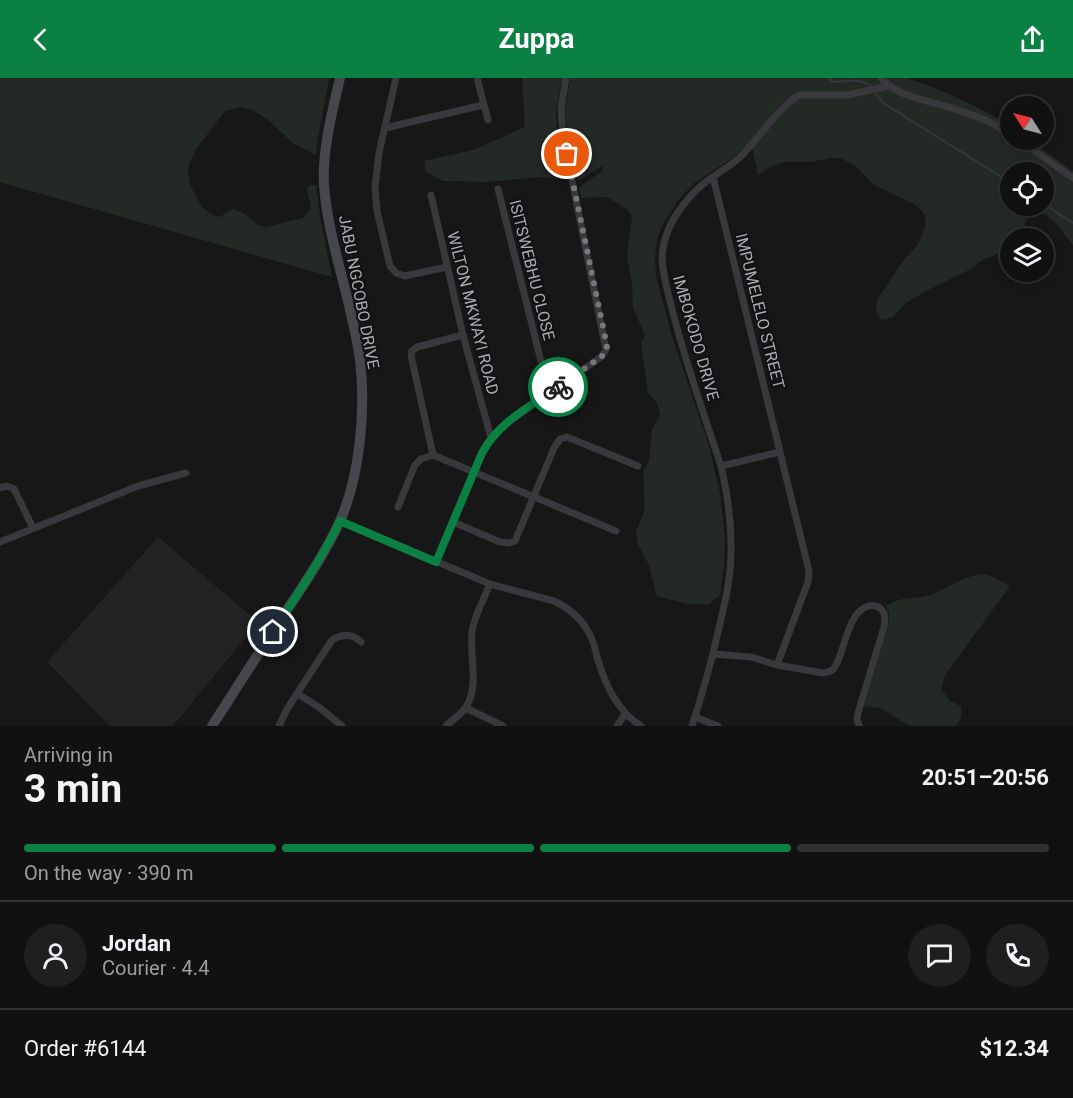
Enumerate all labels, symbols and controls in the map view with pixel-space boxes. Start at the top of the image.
icon: back [24,23,57,56]
text: Zuppa [498,23,575,55]
icon: share [1016,23,1049,56]
north arrow [1000,96,1054,150]
map controls [1000,96,1054,282]
pin [541,128,592,179]
icon: bag [550,137,583,170]
button: locate [1000,162,1054,216]
street label: ISITSWEBHU CLOSE [505,198,559,342]
street label: JABU NGCOBO DRIVE [335,214,383,370]
button: layers [1000,228,1054,282]
street label: WILTON MKWAYI ROAD [443,229,503,397]
street label: IMPUMELELO STREET [731,231,789,391]
street label: IMBOKODO DRIVE [669,273,723,403]
courier [528,357,588,417]
icon: bike [542,371,575,404]
pin [247,606,298,657]
icon: home [256,615,289,648]
text: Arriving in [24,743,113,767]
text: 20:51–20:56 [922,765,1049,790]
text: 3 min [24,766,122,812]
text: On the way · 390 m [24,861,193,885]
button: person [24,924,87,987]
button: chat [908,924,971,987]
button: phone [986,924,1049,987]
text: Jordan [102,931,171,956]
text: Courier · 4.4 [102,956,209,980]
text: Order #6144 [24,1036,146,1061]
text: $12.34 [980,1036,1049,1061]

